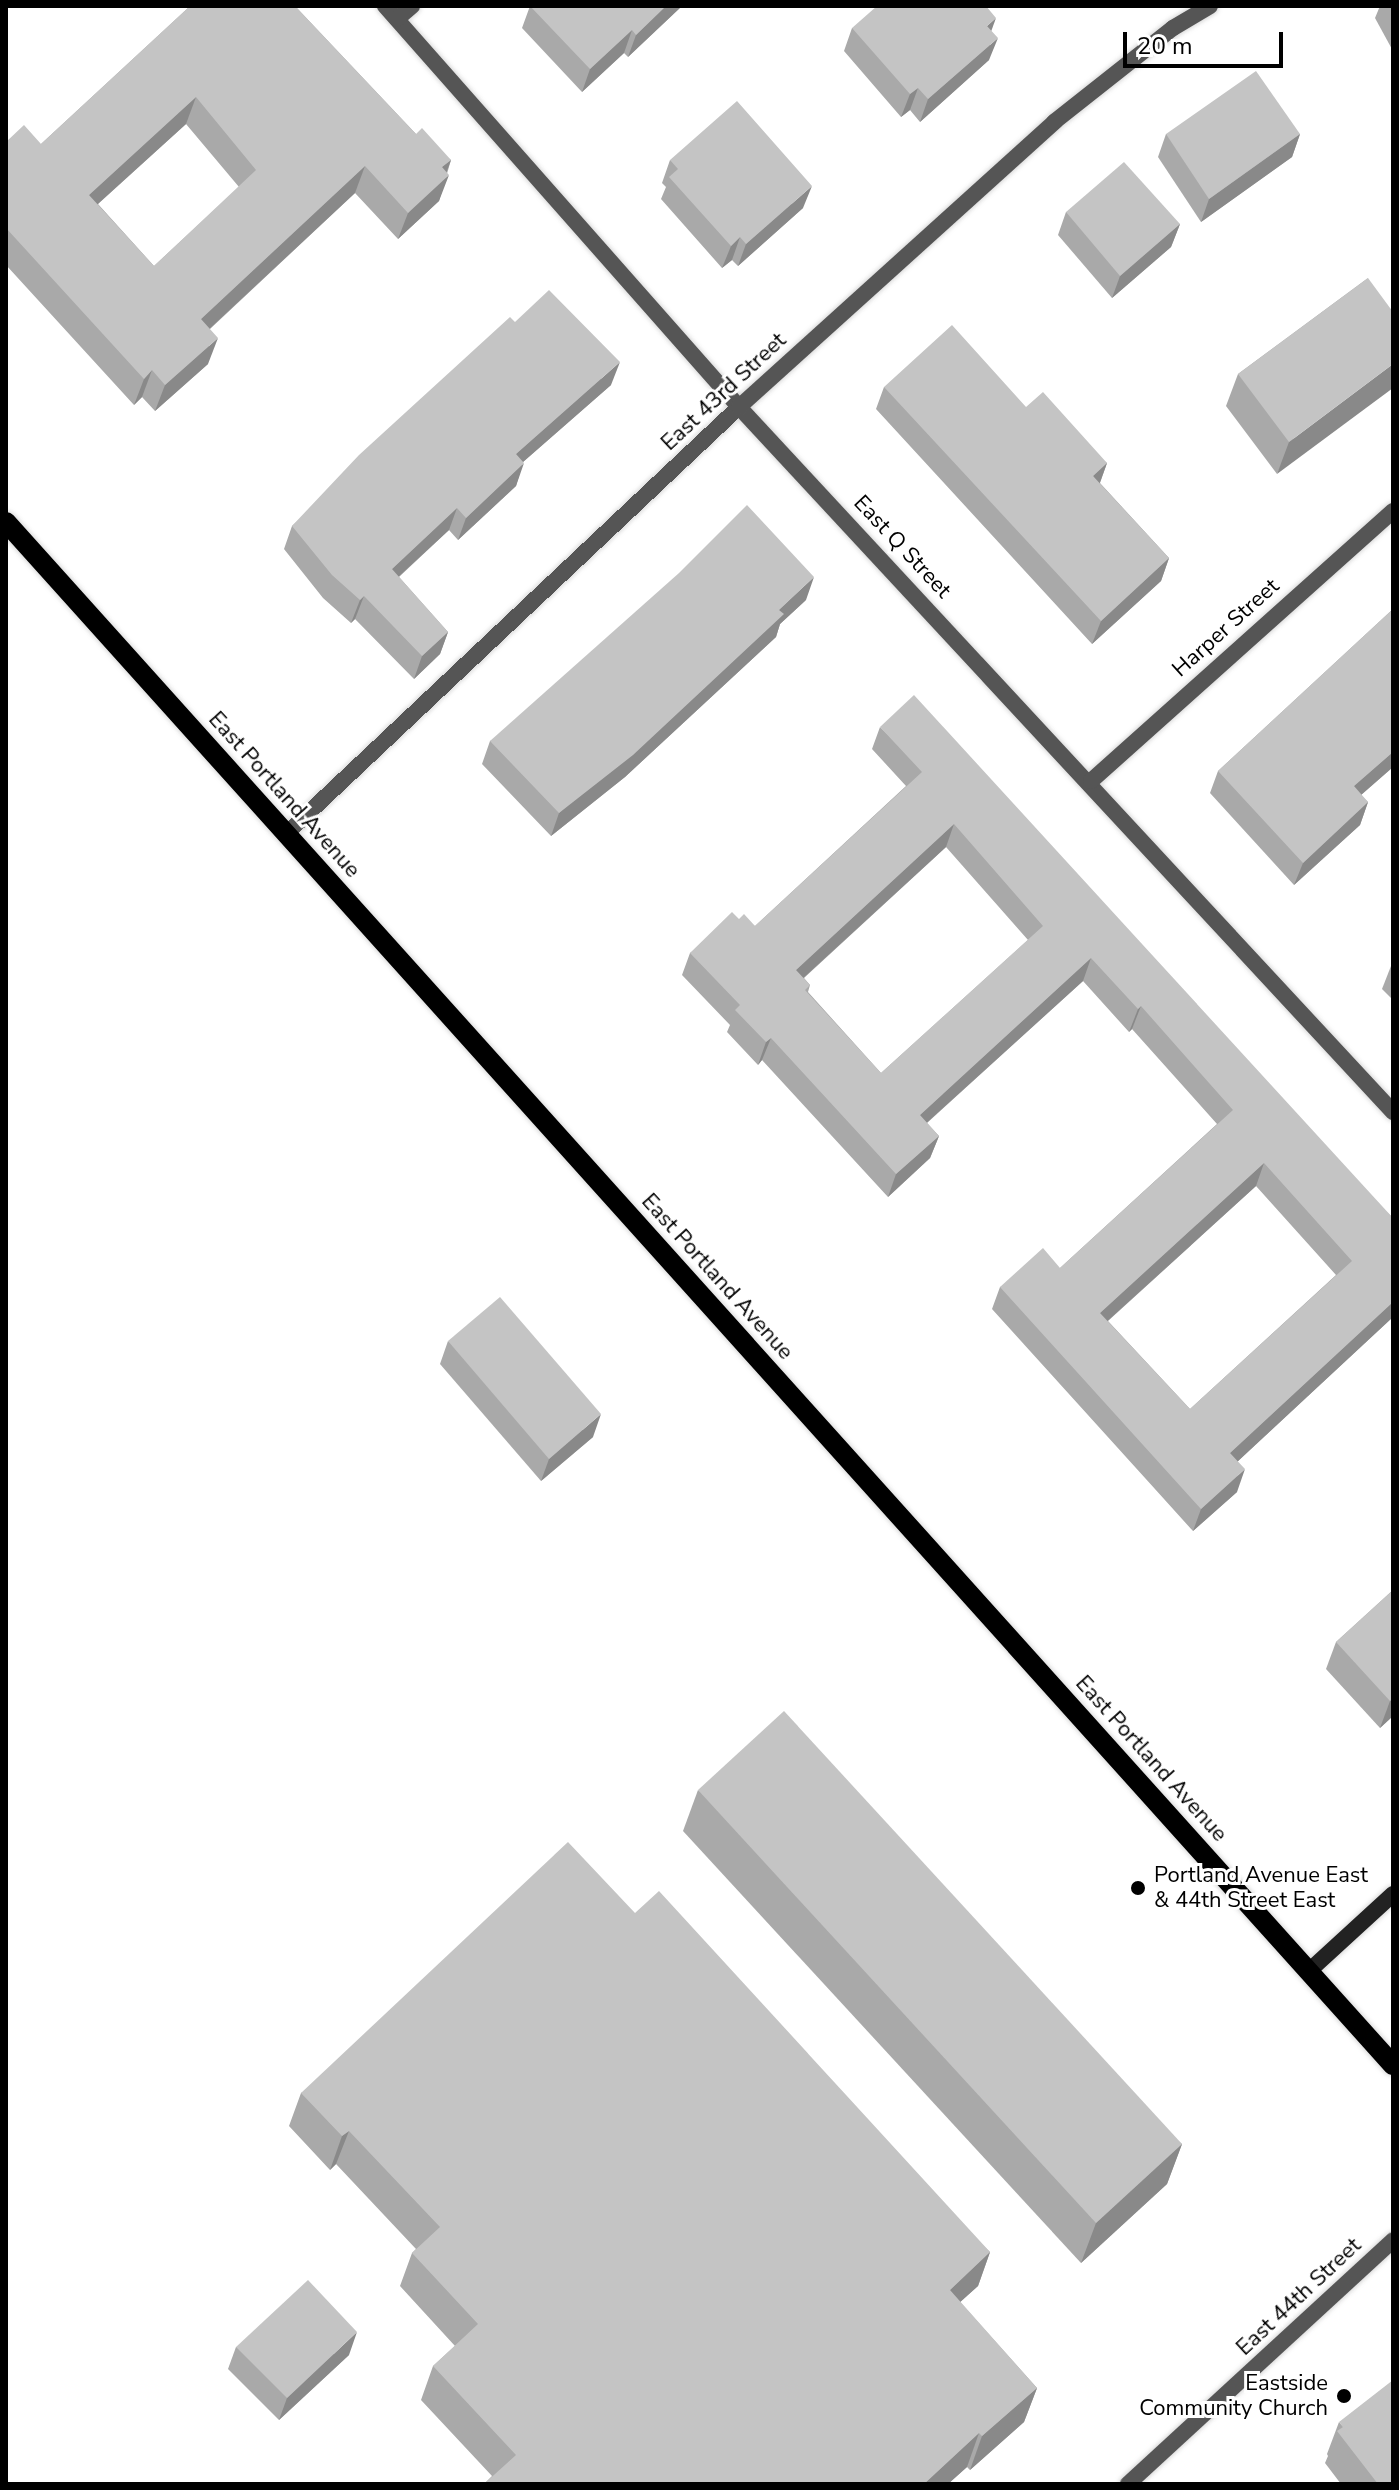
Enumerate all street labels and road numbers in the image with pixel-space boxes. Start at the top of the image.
street label: East 43rd Street [656,328,792,456]
street label: East Q Street [848,490,956,604]
street label: Harper Street [1167,573,1285,683]
street label: East Portland Avenue [203,707,365,883]
street label: East Portland Avenue [636,1189,798,1365]
street label: East Portland Avenue [1070,1671,1232,1847]
street label: East 44th Street [1231,2233,1367,2361]

